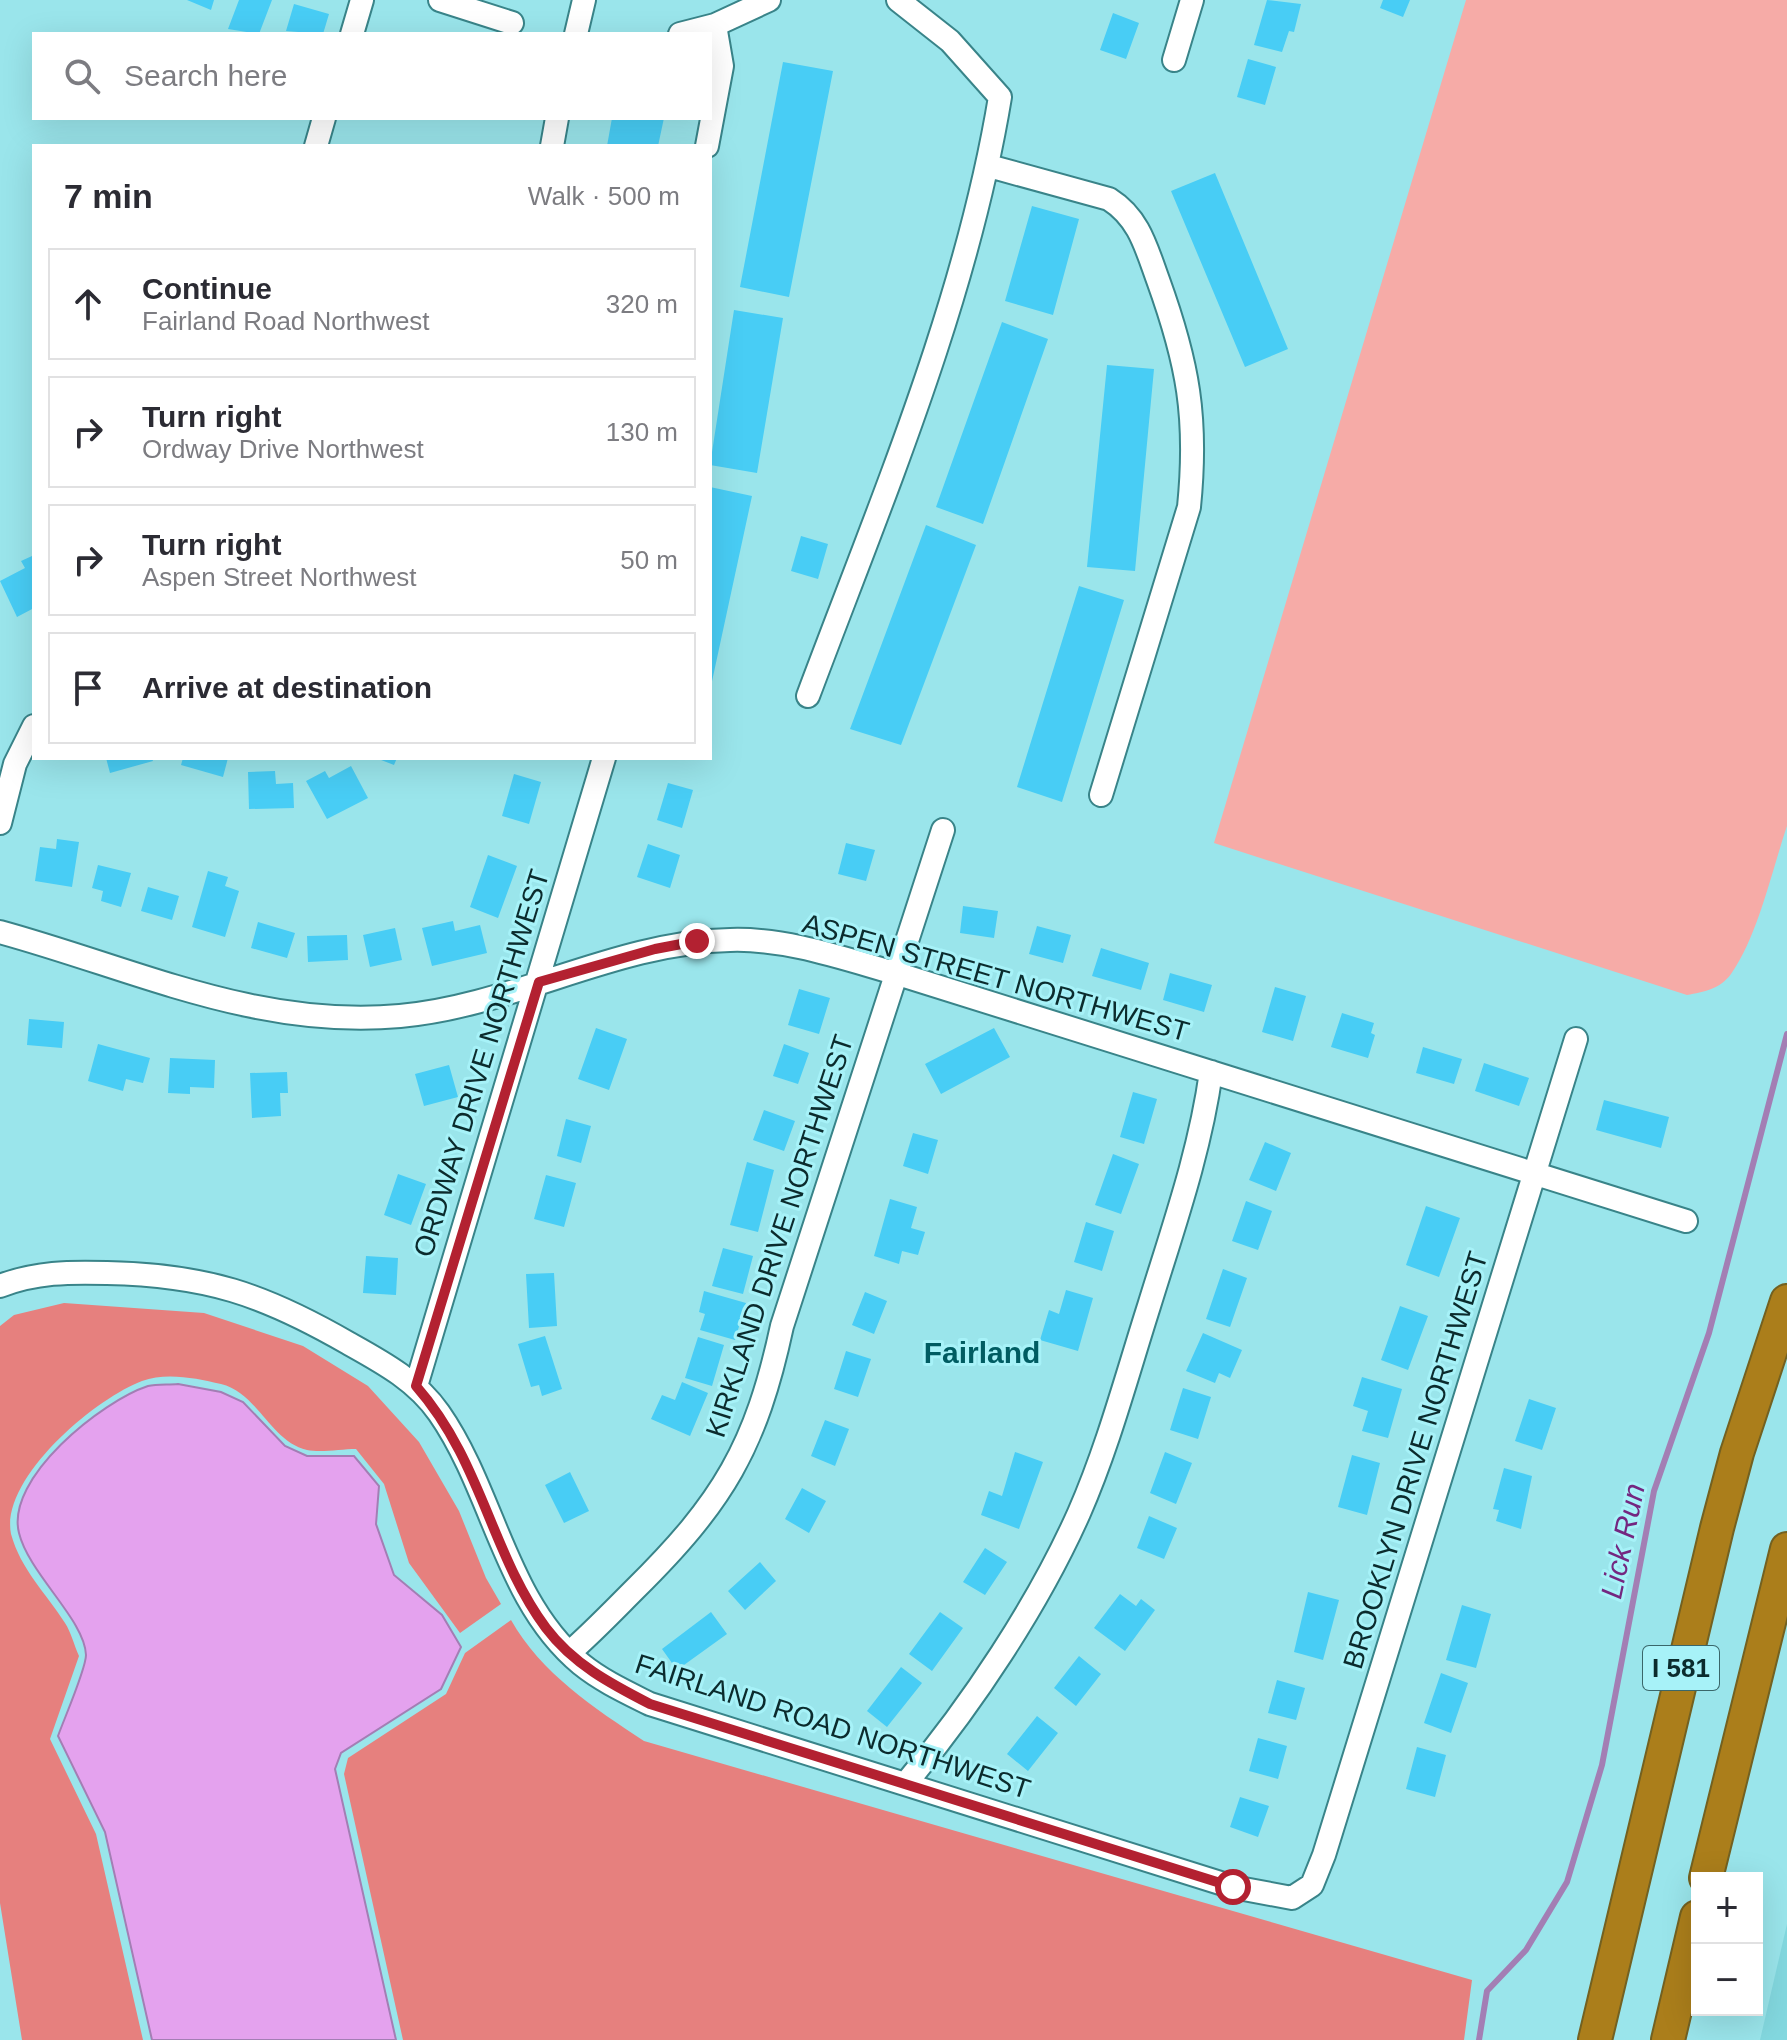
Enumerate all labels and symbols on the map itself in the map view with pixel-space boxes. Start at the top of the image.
street label: ORDWAY DRIVE NORTHWEST [408,866,555,1261]
street label: ASPEN STREET NORTHWEST [799,907,1193,1048]
route end [679,923,715,959]
street label: KIRKLAND DRIVE NORTHWEST [700,1031,859,1441]
street label: BROOKLYN DRIVE NORTHWEST [1337,1248,1494,1672]
district label: Fairland [924,1336,1040,1369]
water label: Lick Run [1594,1480,1651,1601]
road number: I 581 [1643,1646,1719,1690]
street label: FAIRLAND ROAD NORTHWEST [632,1648,1034,1805]
route start [1215,1869,1251,1905]

